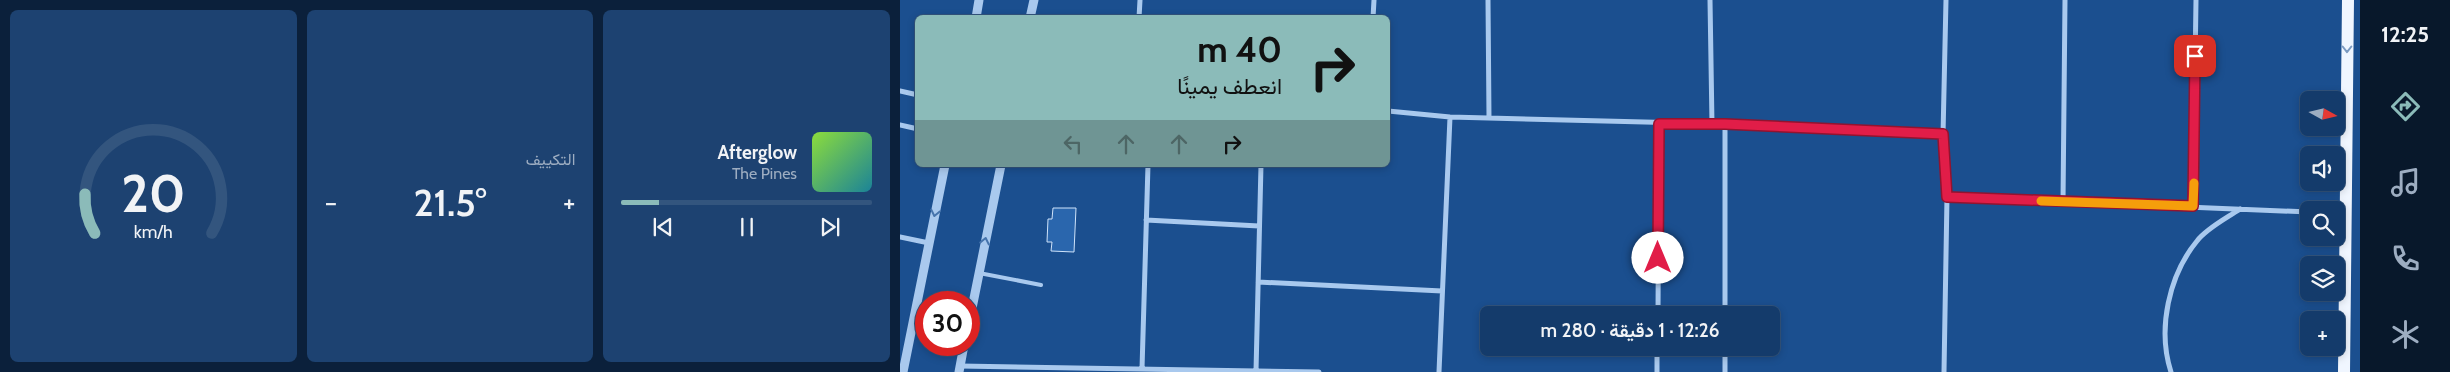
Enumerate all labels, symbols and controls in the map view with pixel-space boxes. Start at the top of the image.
text: 12:25 [2381,21,2429,48]
text: 40 m [1197,28,1282,71]
icon: right [1300,35,1365,100]
pin [2174,35,2216,77]
icon: arrive [2181,42,2209,70]
one-way arrow [2342,45,2352,53]
text: انعطف يمينًا [1177,73,1282,100]
icon: directions [2388,89,2423,124]
north arrow [2300,91,2345,136]
map controls [2300,91,2345,356]
icon: left [1059,130,1087,158]
icon: ahead [1112,130,1140,158]
icon: ahead [1165,130,1193,158]
icon: right [1218,130,1246,158]
text: Afterglow [717,141,797,164]
button: sound [2300,146,2345,191]
text: التكييف [526,150,575,169]
text: 20 [121,162,185,225]
text: The Pines [732,164,797,183]
icon: music [2388,165,2423,200]
text: 21.5° [413,179,487,226]
text: − [325,185,337,219]
text: + [563,185,575,219]
button: search [2300,201,2345,246]
one-way arrow [931,208,941,217]
icon: previous [649,213,677,241]
icon: pause [733,213,761,241]
icon: next [816,213,844,241]
text: km/h [134,221,173,242]
position arrow [1631,231,1683,283]
one-way arrow [980,237,990,245]
icon: phone [2388,241,2423,276]
button: layers [2300,256,2345,301]
speed limit sign: 30 [915,291,980,356]
button: + [2300,311,2345,356]
icon: climate [2388,317,2423,352]
text: 12:26 · 1 دقيقة · 280 m [1541,319,1719,342]

